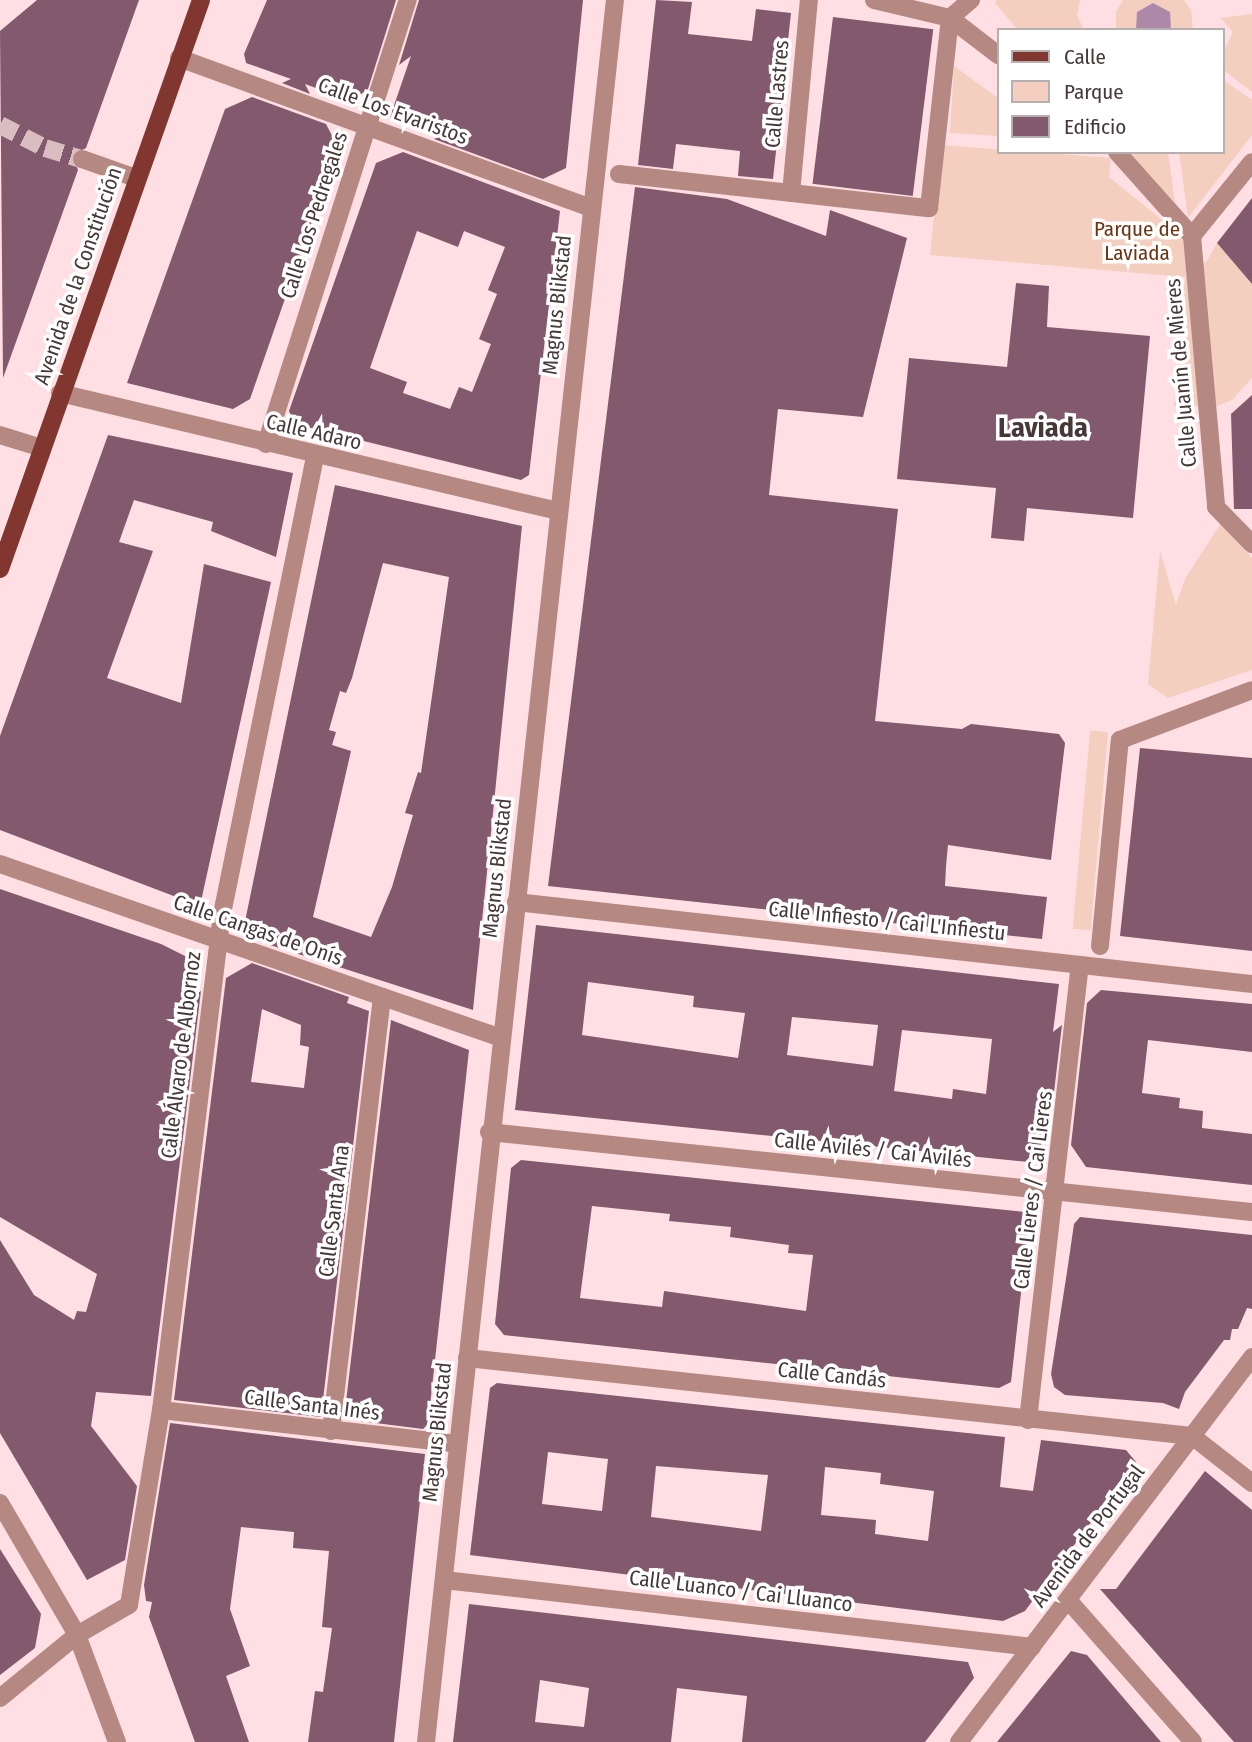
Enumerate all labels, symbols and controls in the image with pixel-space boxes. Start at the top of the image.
legend [996,28,1224,154]
street label: Calle Lastres [760,39,794,149]
text: Calle [1064,44,1106,70]
street label: Calle Los Evaristos [315,72,471,150]
text: Parque [1064,79,1124,105]
text: Edificio [1064,114,1126,140]
street label: Calle Los Pedregales [275,128,353,302]
street label: Avenida de la Constitución [29,164,127,388]
park label: Parque de Laviada [1094,216,1180,266]
street label: Magnus Blikstad [537,234,577,376]
street label: Calle Juanín de Mieres [1160,278,1202,468]
street label: Calle Adaro [264,409,364,455]
district label: Laviada [998,411,1088,445]
street label: Magnus Blikstad [477,797,517,939]
street label: Calle Cangas de Onís [170,889,346,971]
street label: Calle Infiesto / Cai L'Infiestu [767,896,1007,946]
street label: Calle Álvaro de Albornoz [156,950,206,1160]
street label: Calle Lieres / Cai Lieres [1008,1089,1058,1291]
street label: Calle Avilés / Cai Avilés [773,1127,973,1173]
street label: Calle Santa Ana [313,1143,355,1279]
street label: Calle Candás [776,1357,888,1393]
street label: Magnus Blikstad [417,1361,457,1503]
street label: Calle Santa Inés [243,1384,381,1426]
street label: Avenida de Portugal [1026,1460,1150,1612]
street label: Calle Luanco / Cai Lluanco [628,1565,854,1617]

